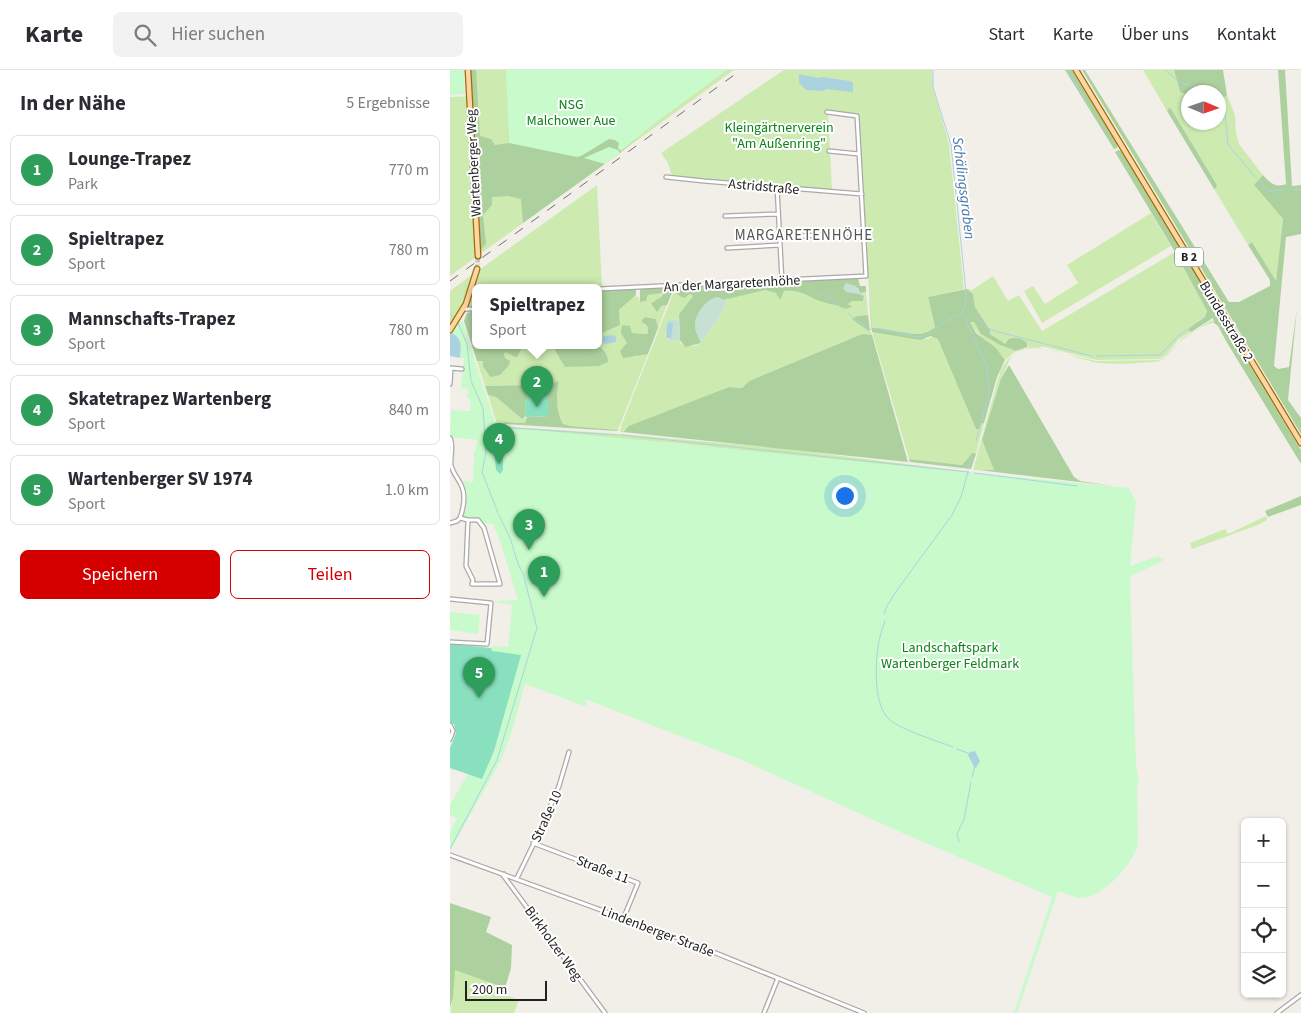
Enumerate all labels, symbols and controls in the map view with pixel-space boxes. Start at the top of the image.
search box [113,12,463,57]
text: Karte [25,17,83,52]
icon: search [131,21,159,49]
text: Hier suchen [171,21,265,48]
text: Start [988,22,1025,47]
text: Karte [1053,22,1093,47]
text: Über uns [1121,22,1189,47]
text: Kontakt [1217,22,1276,47]
north arrow [1181,85,1226,130]
text: In der Nähe [20,88,126,118]
text: 5 Ergebnisse [346,92,430,114]
park label: NSG Malchower Aue [526,95,616,131]
street label: Wartenberger Weg [461,109,487,217]
park label: Kleingärtnerverein "Am Außenring" [724,118,834,154]
water label: Schälingsgraben [947,136,980,241]
text: Lounge-Trapez [68,146,191,173]
text: 1 [33,159,41,181]
text: 770 m [389,159,429,181]
text: Park [68,173,98,195]
street label: Astridstraße [728,174,800,200]
district label: MARGARETENHÖHE [735,225,873,246]
text: Spieltrapez [68,226,164,253]
text: 2 [33,239,41,261]
text: 780 m [389,239,429,261]
road number: B 2 [1175,248,1203,266]
text: Sport [68,253,105,275]
street label: An der Margaretenhöhe [663,270,801,298]
street label: Bundesstraße 2 [1194,277,1258,366]
popup [472,284,602,349]
text: Spieltrapez [489,292,585,319]
text: Mannschafts-Trapez [68,306,235,333]
text: 3 [33,319,41,341]
text: 780 m [389,319,429,341]
text: Sport [489,319,526,341]
text: Sport [68,333,105,355]
pin: 2 [521,366,553,407]
text: Skatetrapez Wartenberg [68,386,271,413]
text: 4 [33,399,41,421]
text: 840 m [389,399,429,421]
text: Sport [68,413,105,435]
pin: 4 [483,423,515,464]
text: Wartenberger SV 1974 [68,466,253,493]
text: 5 [33,479,41,501]
text: 1.0 km [385,479,429,501]
your location [832,483,858,509]
text: Sport [68,493,105,515]
pin: 3 [513,509,545,550]
button: Speichern [20,550,220,599]
button: Teilen [230,550,430,599]
pin: 1 [528,556,560,597]
park label: Landschaftspark Wartenberger Feldmark [881,638,1019,674]
pin: 5 [463,657,495,698]
street label: Straße 10 [527,787,567,846]
map controls [1241,818,1286,998]
button: + [1241,818,1286,863]
street label: Straße 11 [573,851,632,889]
button: − [1241,863,1286,908]
street label: Lindenberger Straße [598,901,717,963]
street label: Birkholzer Weg [519,902,587,985]
button: locate [1241,908,1286,953]
button: layers [1241,953,1286,998]
scale bar [465,978,548,1001]
text: 200 m [472,980,507,1000]

